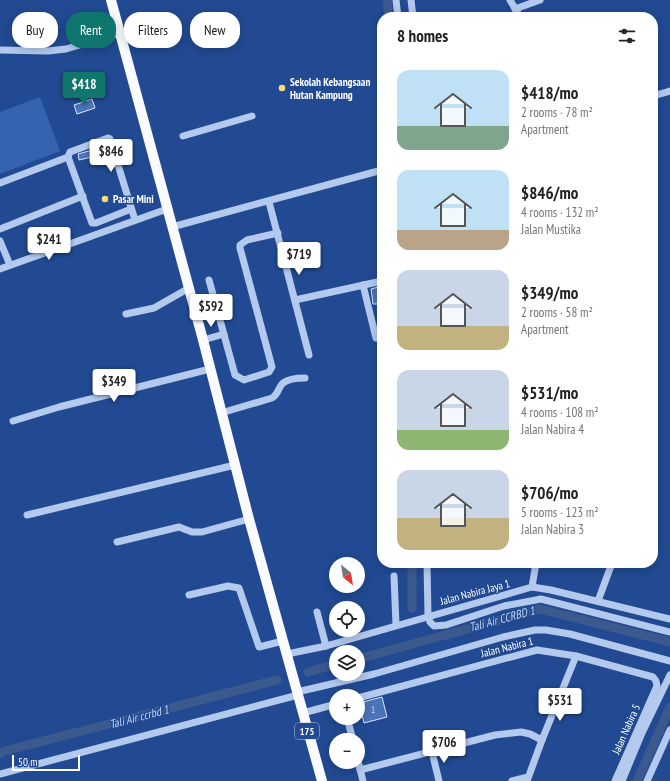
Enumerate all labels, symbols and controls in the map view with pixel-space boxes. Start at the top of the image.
chip: Buy [12,12,58,48]
chip: Rent [66,12,116,48]
chip: Filters [124,12,182,48]
chip: New [190,12,240,48]
text: 8 homes [397,25,448,47]
icon: filters [616,25,638,47]
pin: $418 [60,72,108,106]
place label: Sekolah Kebangsaan Hutan Kampung [290,75,370,102]
text: $418 [72,76,96,93]
text: $418/mo [521,82,578,104]
marker: Sekolah Kebangsaan Hutan Kampung [277,83,287,93]
icon: home [429,86,477,134]
text: 2 rooms · 78 m² [521,104,593,121]
text: Apartment [521,121,569,138]
pin: $846 [87,139,135,173]
text: $846 [99,143,123,160]
text: $846/mo [521,182,578,204]
icon: home [429,186,477,234]
place label: Pasar Mini [113,192,154,206]
marker: Pasar Mini [100,194,110,204]
text: 4 rooms · 132 m² [521,204,599,221]
text: Jalan Mustika [521,221,581,238]
pin: $241 [25,227,73,261]
text: $241 [37,231,61,248]
pin: $719 [275,242,323,276]
text: $719 [287,246,311,263]
text: $349/mo [521,282,578,304]
icon: home [429,286,477,334]
pin: $592 [187,294,235,328]
text: $592 [199,298,223,315]
text: 2 rooms · 58 m² [521,304,593,321]
text: Apartment [521,321,569,338]
pin: $349 [90,369,138,403]
text: $349 [102,373,126,390]
text: $531/mo [521,382,578,404]
icon: home [429,386,477,434]
text: 4 rooms · 108 m² [521,404,599,421]
text: Jalan Nabira 4 [521,421,584,438]
text: $706/mo [521,482,578,504]
icon: home [429,486,477,534]
text: 5 rooms · 123 m² [521,504,599,521]
text: Jalan Nabira 3 [521,521,584,538]
north arrow [329,557,365,593]
map controls [329,557,365,769]
street label: Jalan Nabira Jaya 1 [438,576,511,608]
button: locate [329,601,365,637]
water label: Tali Air CCRBD 1 [467,602,537,634]
street label: Jalan Nabira 1 [478,634,535,660]
button: layers [329,645,365,681]
pin: $531 [536,688,584,722]
button: + [329,689,365,725]
text: $531 [548,692,572,709]
water label: Tali Air ccrbd 1 [108,701,171,732]
street label: Jalan Nabira 5 [608,702,643,757]
house number: 1 [371,704,375,715]
road number: 175 [295,723,319,739]
pin: $706 [420,730,468,764]
button: − [329,733,365,769]
text: $706 [432,734,456,751]
scale bar [12,753,80,772]
text: 50 m [18,755,37,769]

